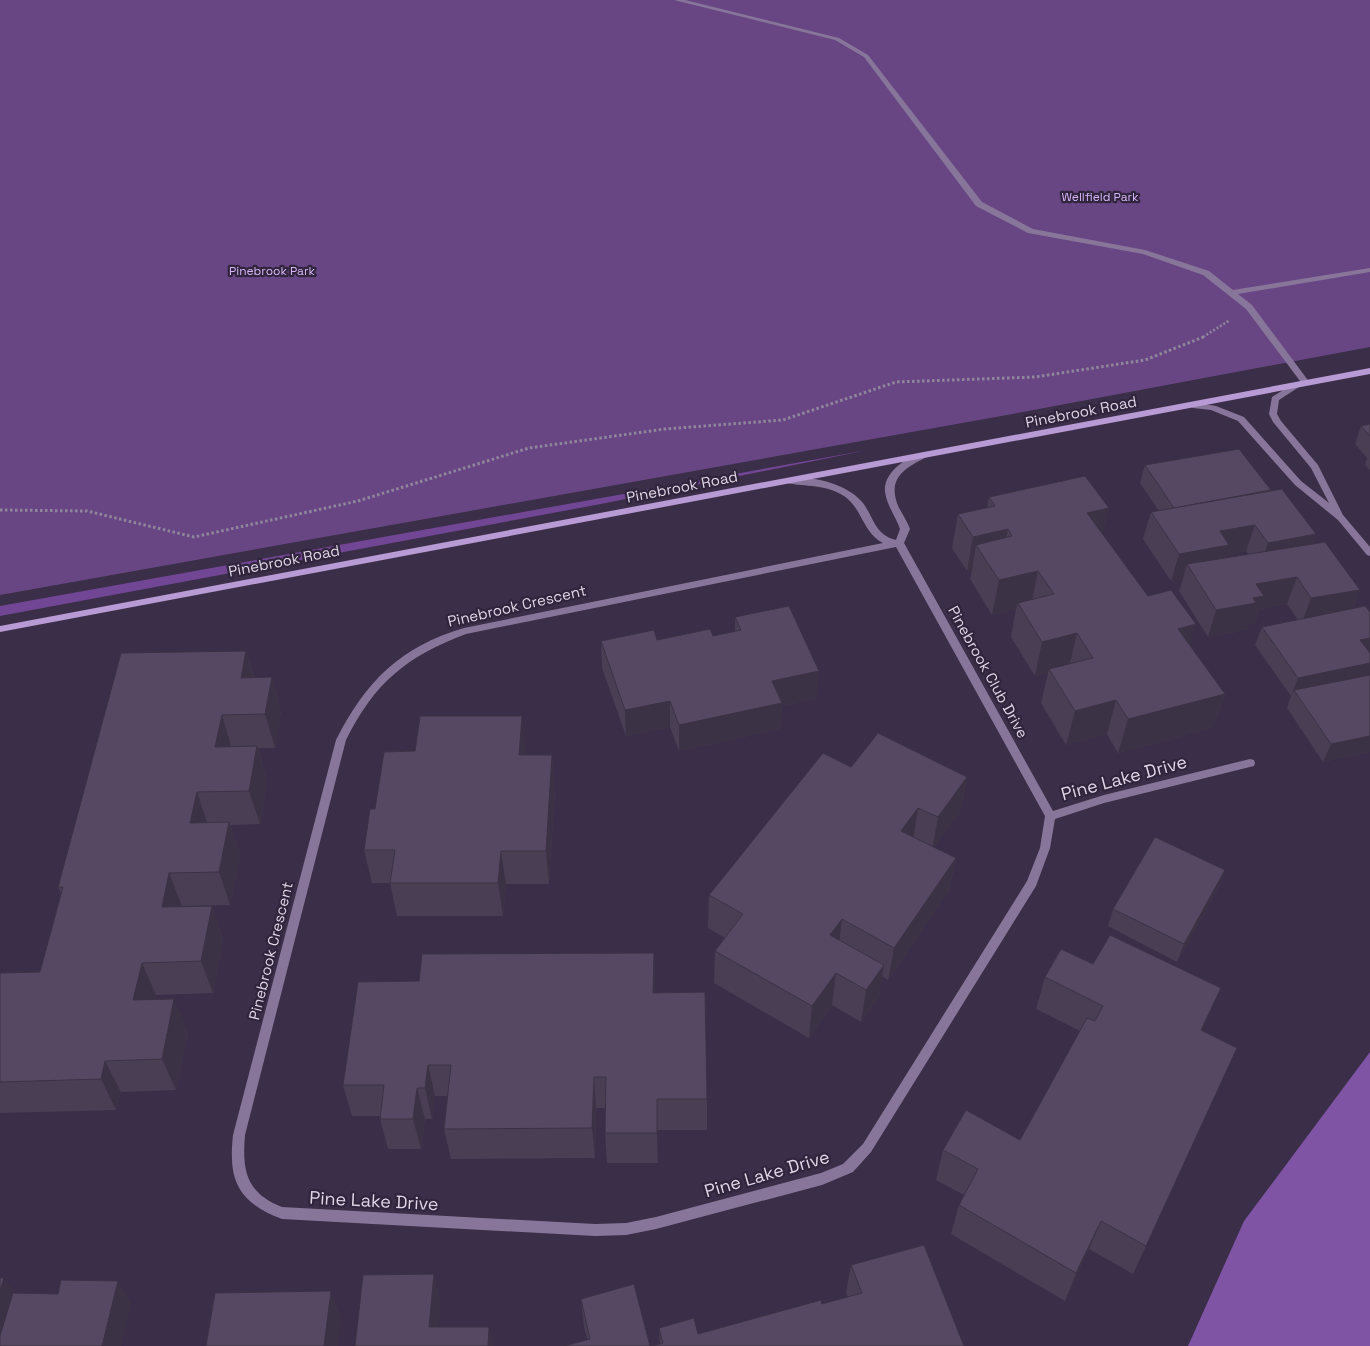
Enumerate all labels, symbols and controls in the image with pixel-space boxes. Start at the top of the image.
park label: Wellfield Park [1061,189,1139,205]
park label: Pinebrook Park [229,263,316,279]
street label: Pinebrook Road [1024,391,1138,432]
street label: Pinebrook Road [625,466,739,507]
street label: Pinebrook Road [227,540,341,581]
street label: Pinebrook Crescent [446,580,588,631]
street label: Pinebrook Club Drive [944,602,1033,741]
street label: Pine Lake Drive [1058,750,1189,805]
street label: Pinebrook Crescent [244,880,297,1022]
street label: Pine Lake Drive [702,1145,832,1202]
street label: Pine Lake Drive [309,1186,439,1215]

